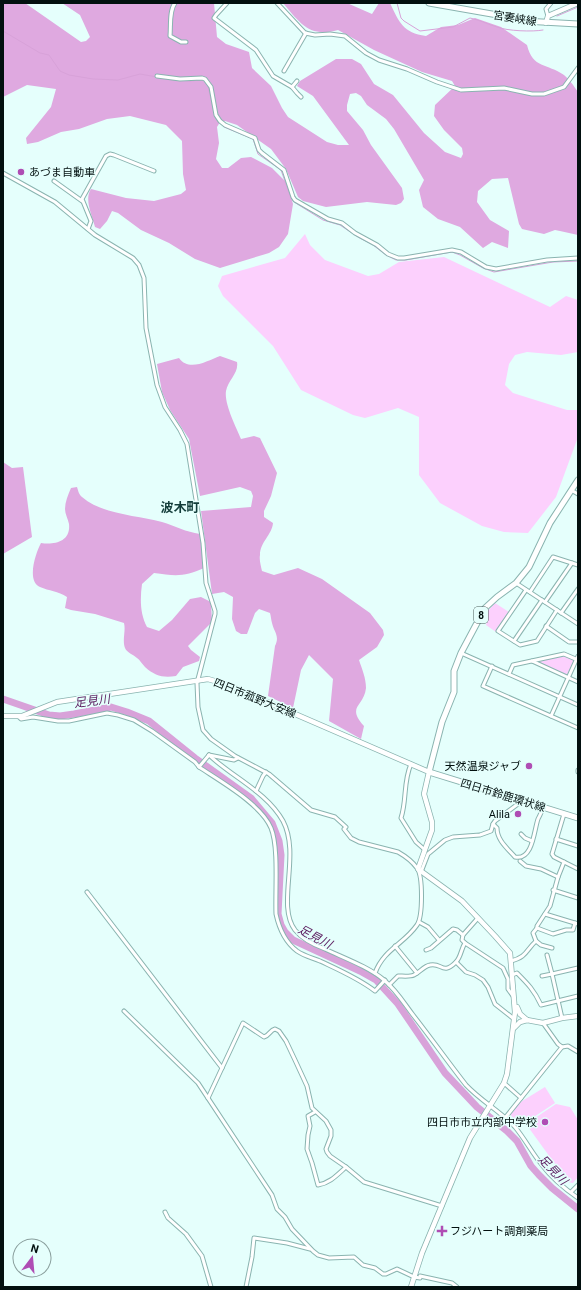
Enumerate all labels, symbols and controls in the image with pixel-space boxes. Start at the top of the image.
street label: 宮妻峡線 [492,9,538,28]
place label: あづま自動車 [29,166,95,179]
marker: あづま自動車 [16,167,26,177]
district label: 波木町 [160,500,200,515]
road number: 8 [474,607,488,623]
street label: 四日市菰野大安線 [212,676,298,721]
water label: 足見川 [73,692,113,710]
place label: 天然温泉ジャブ [445,760,521,773]
marker: 天然温泉ジャブ [524,761,534,771]
street label: 四日市鈴鹿環状線 [459,776,547,815]
place label: Alila [489,808,510,821]
marker: Alila [513,809,523,819]
water label: 足見川 [296,922,336,953]
place label: 四日市市立内部中学校 [427,1116,537,1129]
marker: 四日市市立内部中学校 [540,1117,550,1127]
water label: 足見川 [535,1152,572,1189]
place label: フジハート調剤薬局 [450,1225,548,1238]
marker: フジハート調剤薬局 [437,1226,447,1236]
north arrow [12,1238,52,1278]
text: N [29,1242,40,1256]

